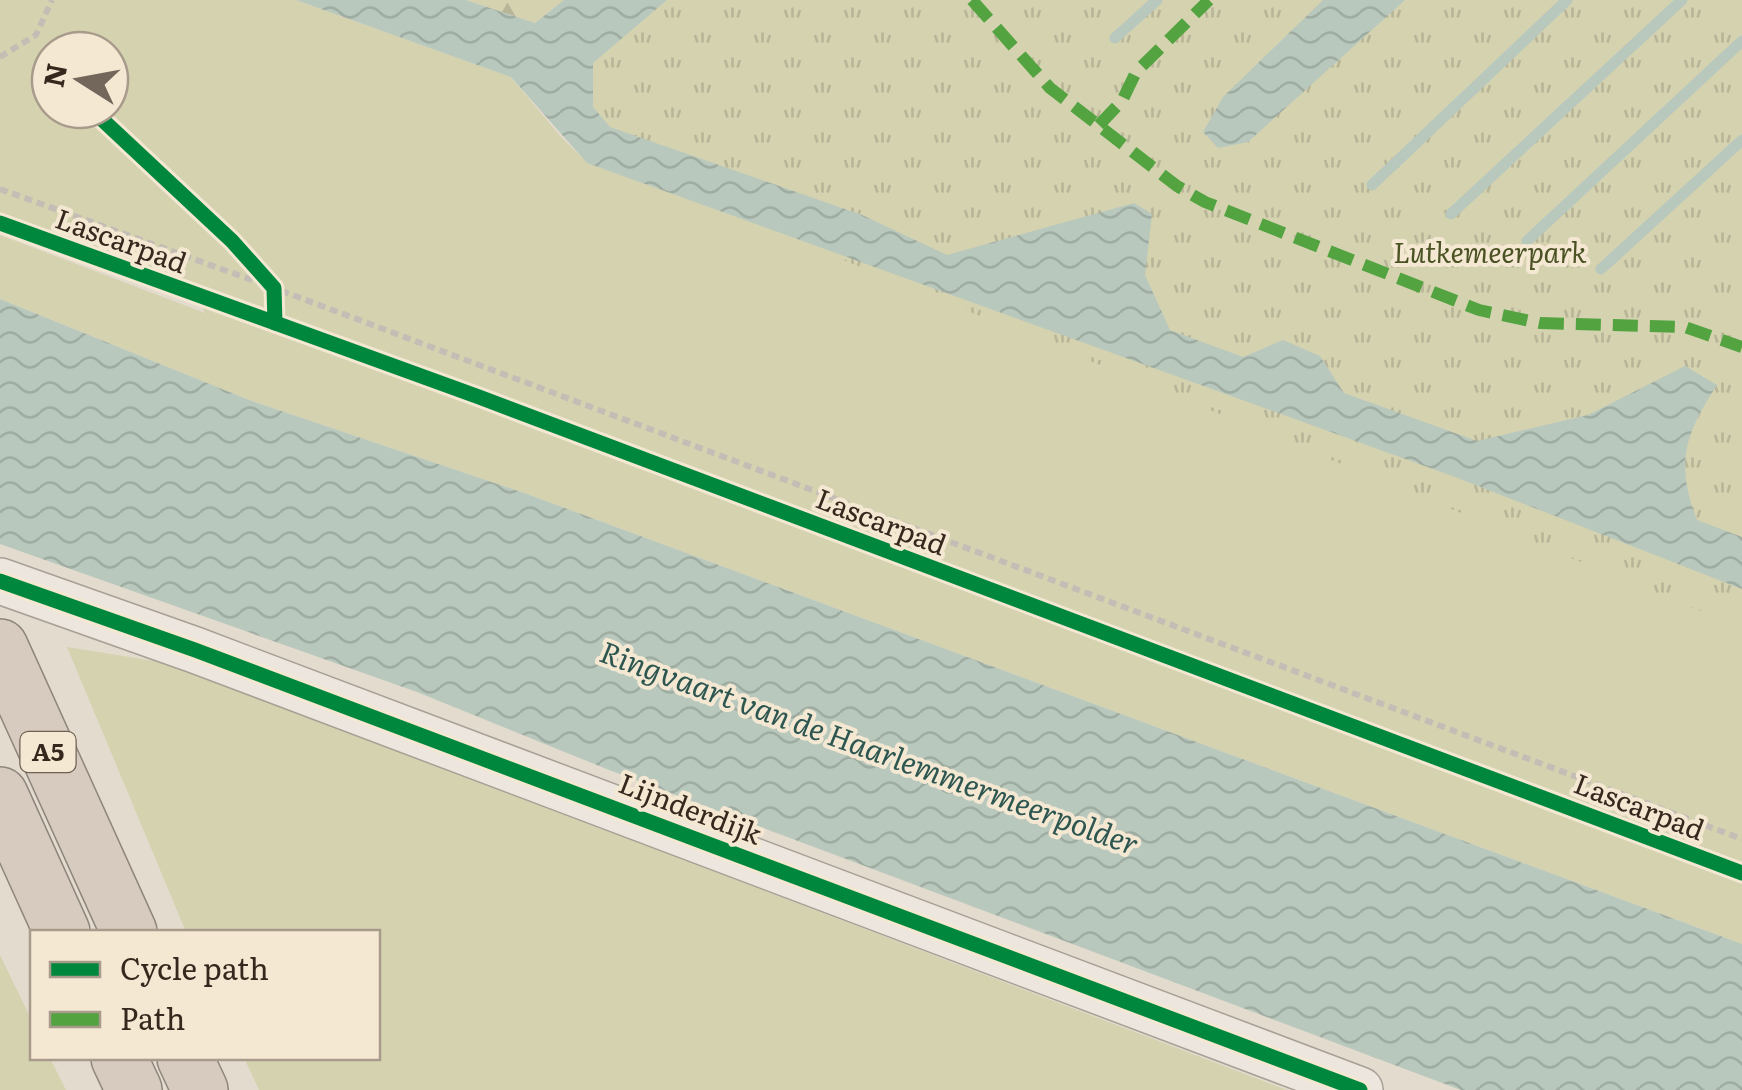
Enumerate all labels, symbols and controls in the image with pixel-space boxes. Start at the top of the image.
north arrow [30,30,130,130]
text: N [31,59,76,90]
street label: Lascarpad [50,196,193,282]
park label: Lutkemeerpark [1393,230,1587,272]
street label: Lascarpad [810,476,953,564]
water label: Ringvaart van de Haarlemmermeerpolder [595,628,1146,864]
road number: A5 [20,732,76,772]
street label: Lijnderdijk [613,761,769,854]
street label: Lascarpad [1568,761,1711,849]
legend [30,930,380,1060]
text: Cycle path [120,945,269,989]
text: Path [120,995,185,1039]

